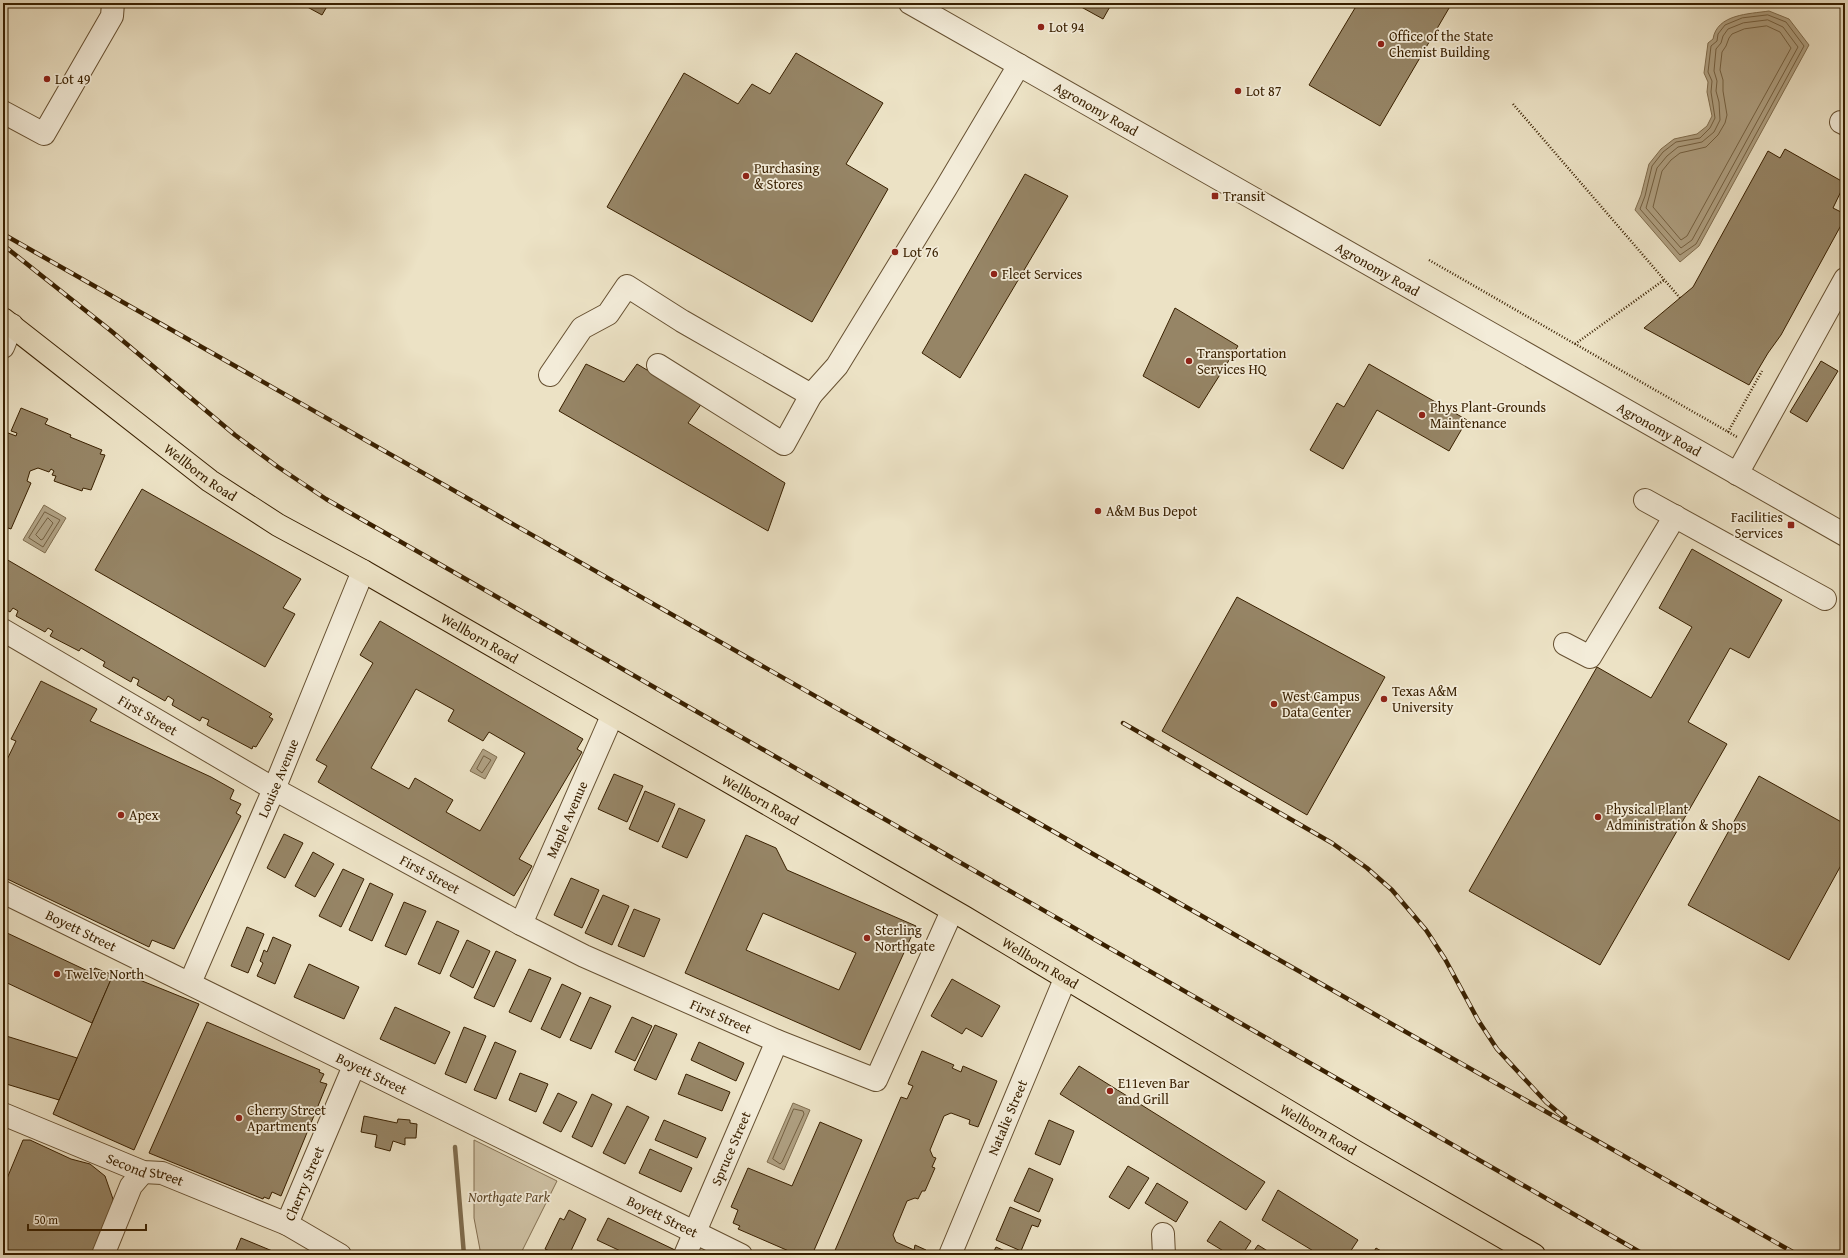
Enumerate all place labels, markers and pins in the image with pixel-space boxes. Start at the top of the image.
place label: Lot 94 [1049,17,1085,37]
marker: Lot 94 [1036,22,1046,32]
place label: Office of the State Chemist Building [1389,26,1494,62]
marker: Office of the State Chemist Building [1376,39,1386,49]
place label: Lot 49 [55,69,91,89]
marker: Lot 49 [42,74,52,84]
place label: Lot 87 [1246,81,1282,101]
marker: Lot 87 [1233,86,1243,96]
place label: Purchasing & Stores [754,158,819,194]
marker: Purchasing & Stores [741,171,751,181]
place label: Transit [1223,186,1265,206]
marker: Transit [1210,191,1220,201]
place label: Lot 76 [903,242,939,262]
marker: Lot 76 [890,247,900,257]
place label: Fleet Services [1002,264,1082,284]
marker: Fleet Services [989,269,999,279]
place label: Transportation Services HQ [1197,343,1287,379]
marker: Transportation Services HQ [1184,356,1194,366]
place label: Phys Plant-Grounds Maintenance [1430,397,1546,433]
marker: Phys Plant-Grounds Maintenance [1417,410,1427,420]
place label: A&M Bus Depot [1106,501,1197,521]
marker: A&M Bus Depot [1093,506,1103,516]
place label: Facilities Services [1731,507,1783,543]
marker: Facilities Services [1786,520,1796,530]
place label: Texas A&M University [1392,681,1457,717]
place label: West Campus Data Center [1282,686,1360,722]
marker: Texas A&M University [1379,694,1389,704]
marker: West Campus Data Center [1269,699,1279,709]
place label: Physical Plant Administration & Shops [1606,799,1746,835]
place label: Apex [129,805,159,825]
marker: Apex [116,810,126,820]
marker: Physical Plant Administration & Shops [1593,812,1603,822]
place label: Sterling Northgate [875,920,935,956]
marker: Sterling Northgate [862,933,872,943]
place label: Twelve North [65,964,144,984]
marker: Twelve North [52,969,62,979]
place label: E11even Bar and Grill [1118,1073,1190,1109]
marker: E11even Bar and Grill [1105,1086,1115,1096]
place label: Cherry Street Apartments [247,1100,326,1136]
marker: Cherry Street Apartments [234,1113,244,1123]

